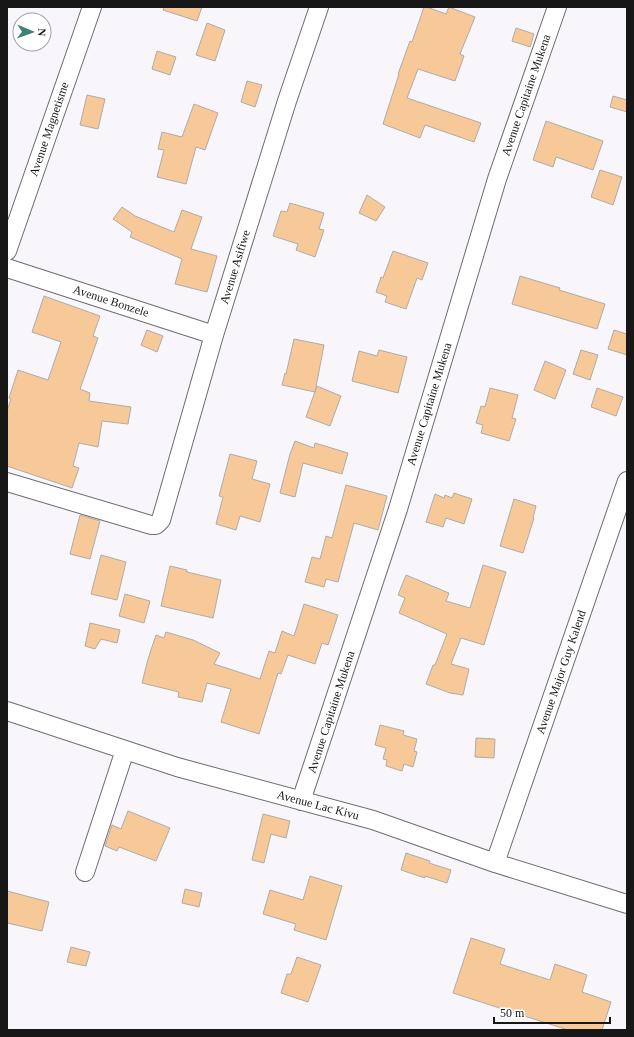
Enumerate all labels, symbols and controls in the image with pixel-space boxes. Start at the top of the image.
north arrow [12,12,52,52]
text: N [36,28,48,37]
street label: Avenue Capitaine Mukena [499,32,554,158]
street label: Avenue Magnetisme [26,80,72,178]
street label: Avenue Asifiwe [217,228,253,306]
street label: Avenue Bonzele [71,282,151,320]
street label: Avenue Capitaine Mukena [404,340,455,467]
street label: Avenue Major Guy Kalend [533,608,589,736]
street label: Avenue Capitaine Mukena [305,648,358,775]
street label: Avenue Lac Kivu [275,787,361,823]
scale bar [494,999,610,1025]
text: 50 m [500,1006,525,1020]

